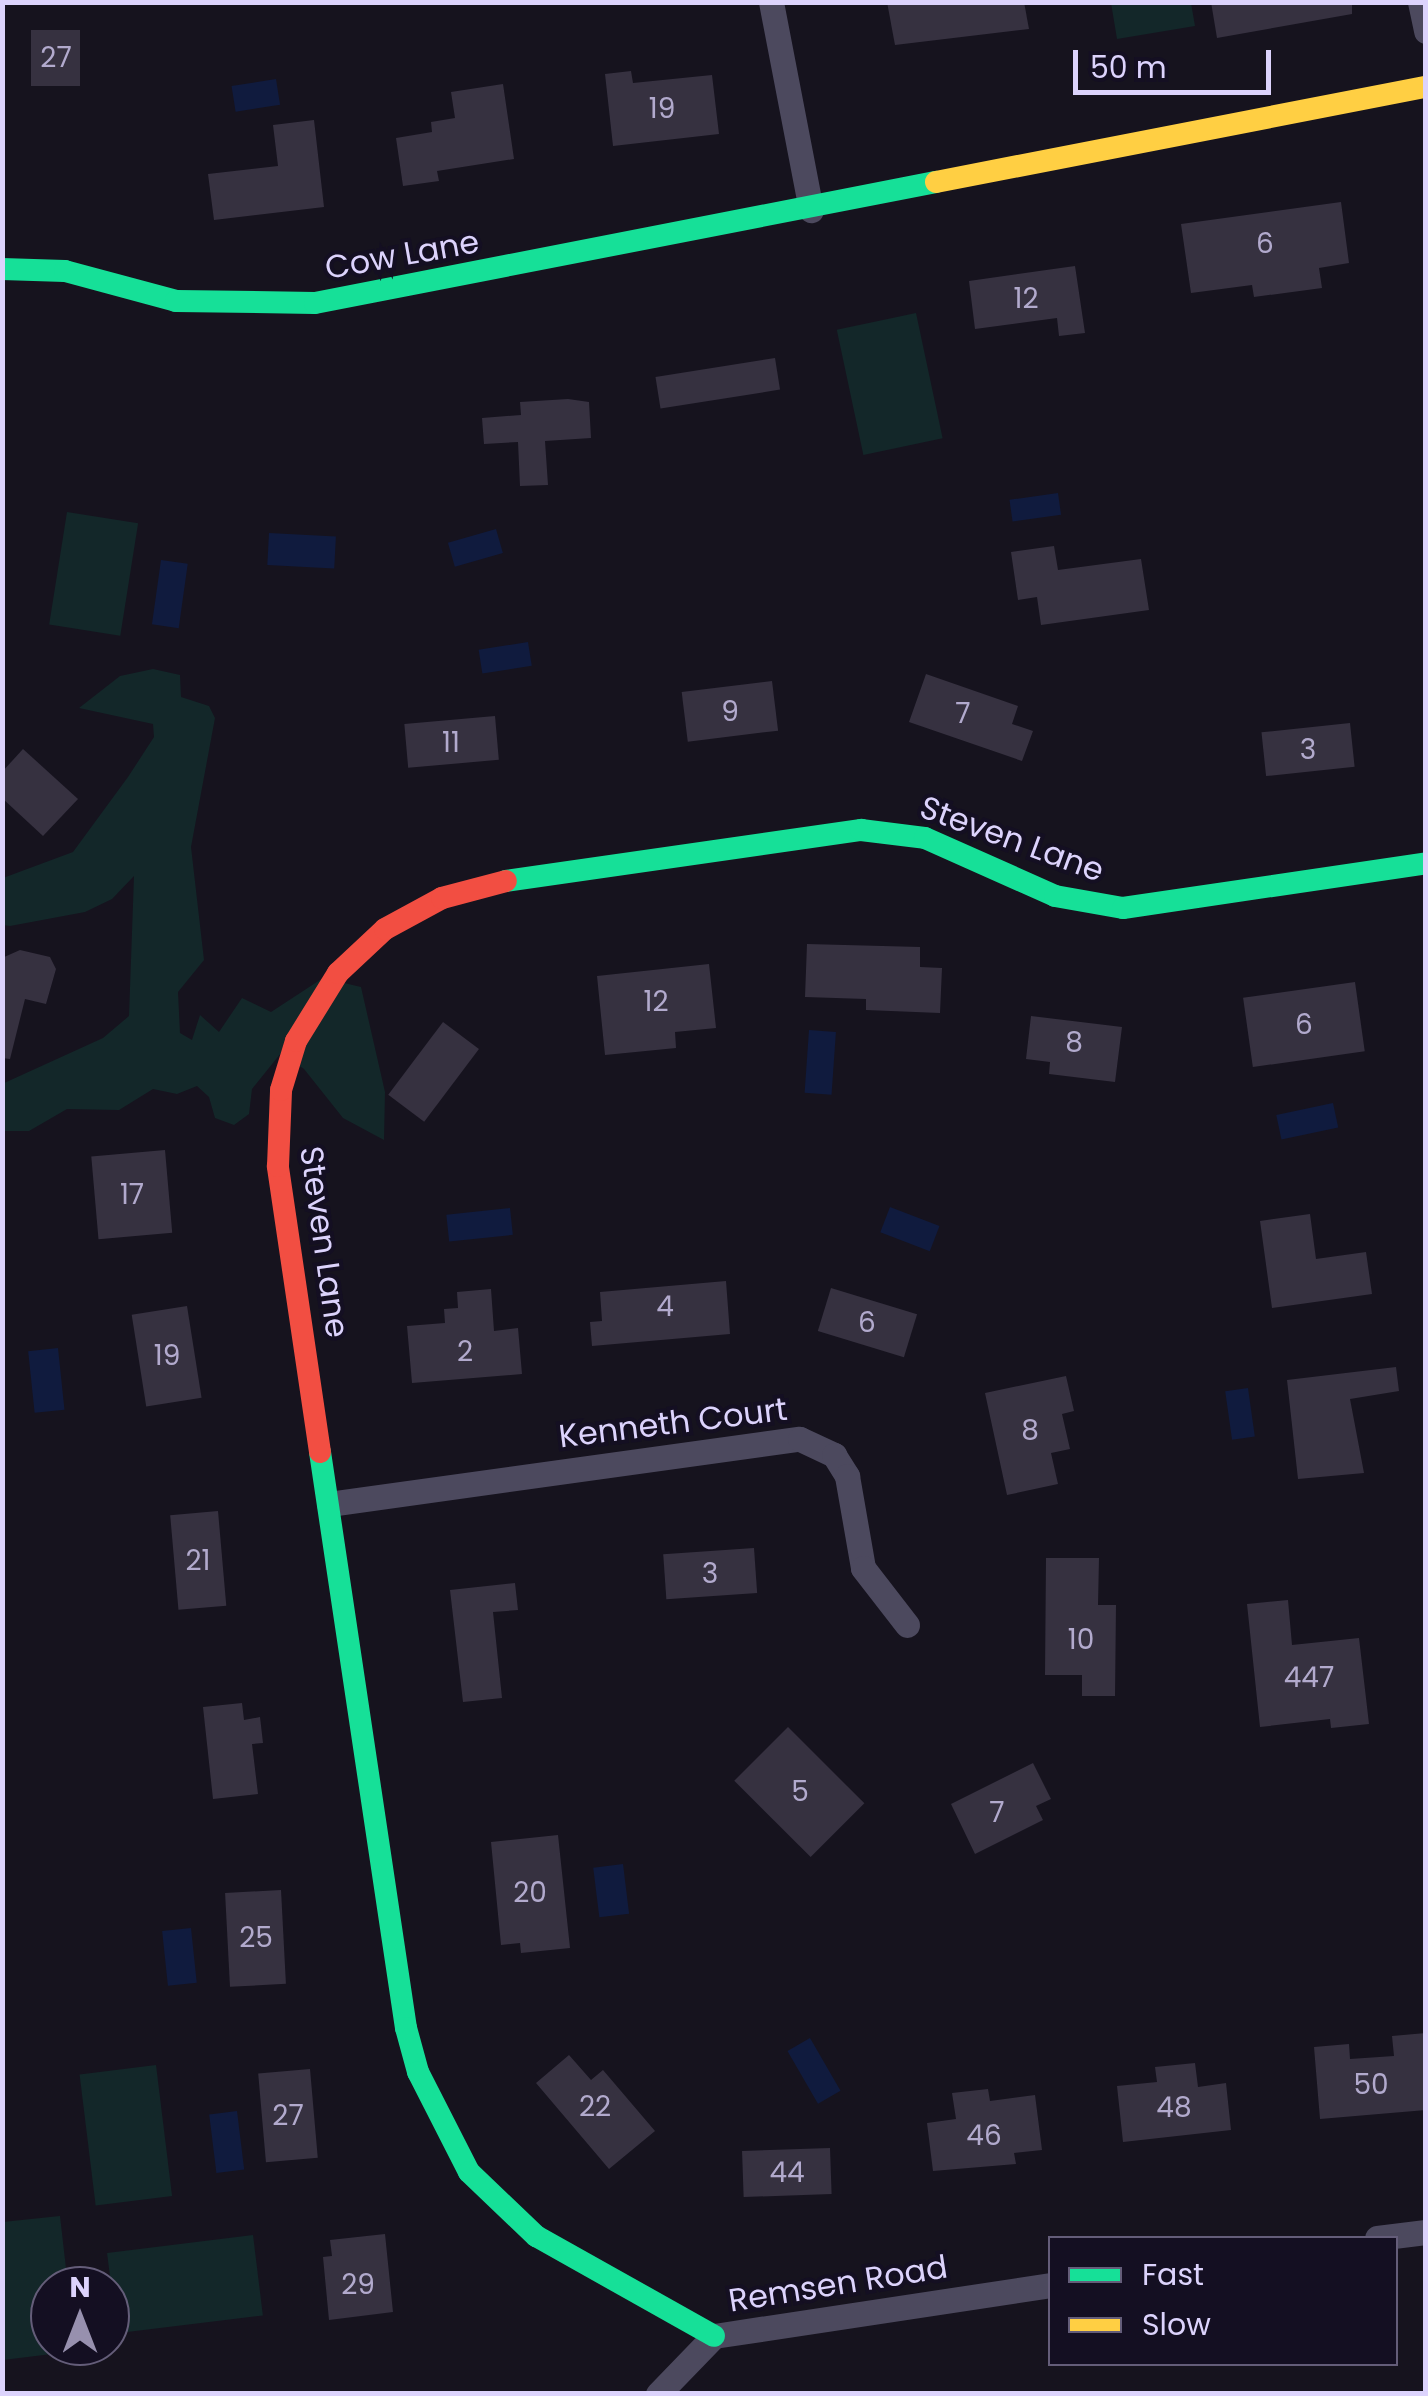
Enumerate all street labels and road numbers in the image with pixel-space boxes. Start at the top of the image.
street label: Cow Lane [322,223,482,287]
street label: Steven Lane [915,788,1109,890]
street label: Steven Lane [292,1144,356,1340]
street label: Kenneth Court [557,1390,789,1456]
street label: Remsen Road [726,2248,950,2320]

